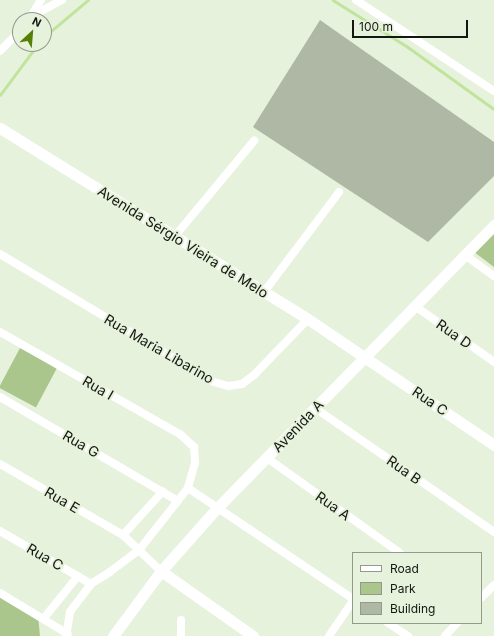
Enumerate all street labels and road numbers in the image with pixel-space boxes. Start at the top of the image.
street label: Avenida Sérgio Vieira de Melo [95,182,271,302]
street label: Rua Maria Libarino [101,311,217,387]
street label: Rua D [433,316,475,352]
street label: Rua I [80,373,116,403]
street label: Rua C [409,383,451,419]
street label: Avenida A [269,396,327,456]
street label: Rua G [60,427,102,461]
street label: Rua B [384,452,424,488]
street label: Rua E [42,483,82,517]
street label: Rua A [312,488,354,524]
street label: Rua C [24,540,66,574]

